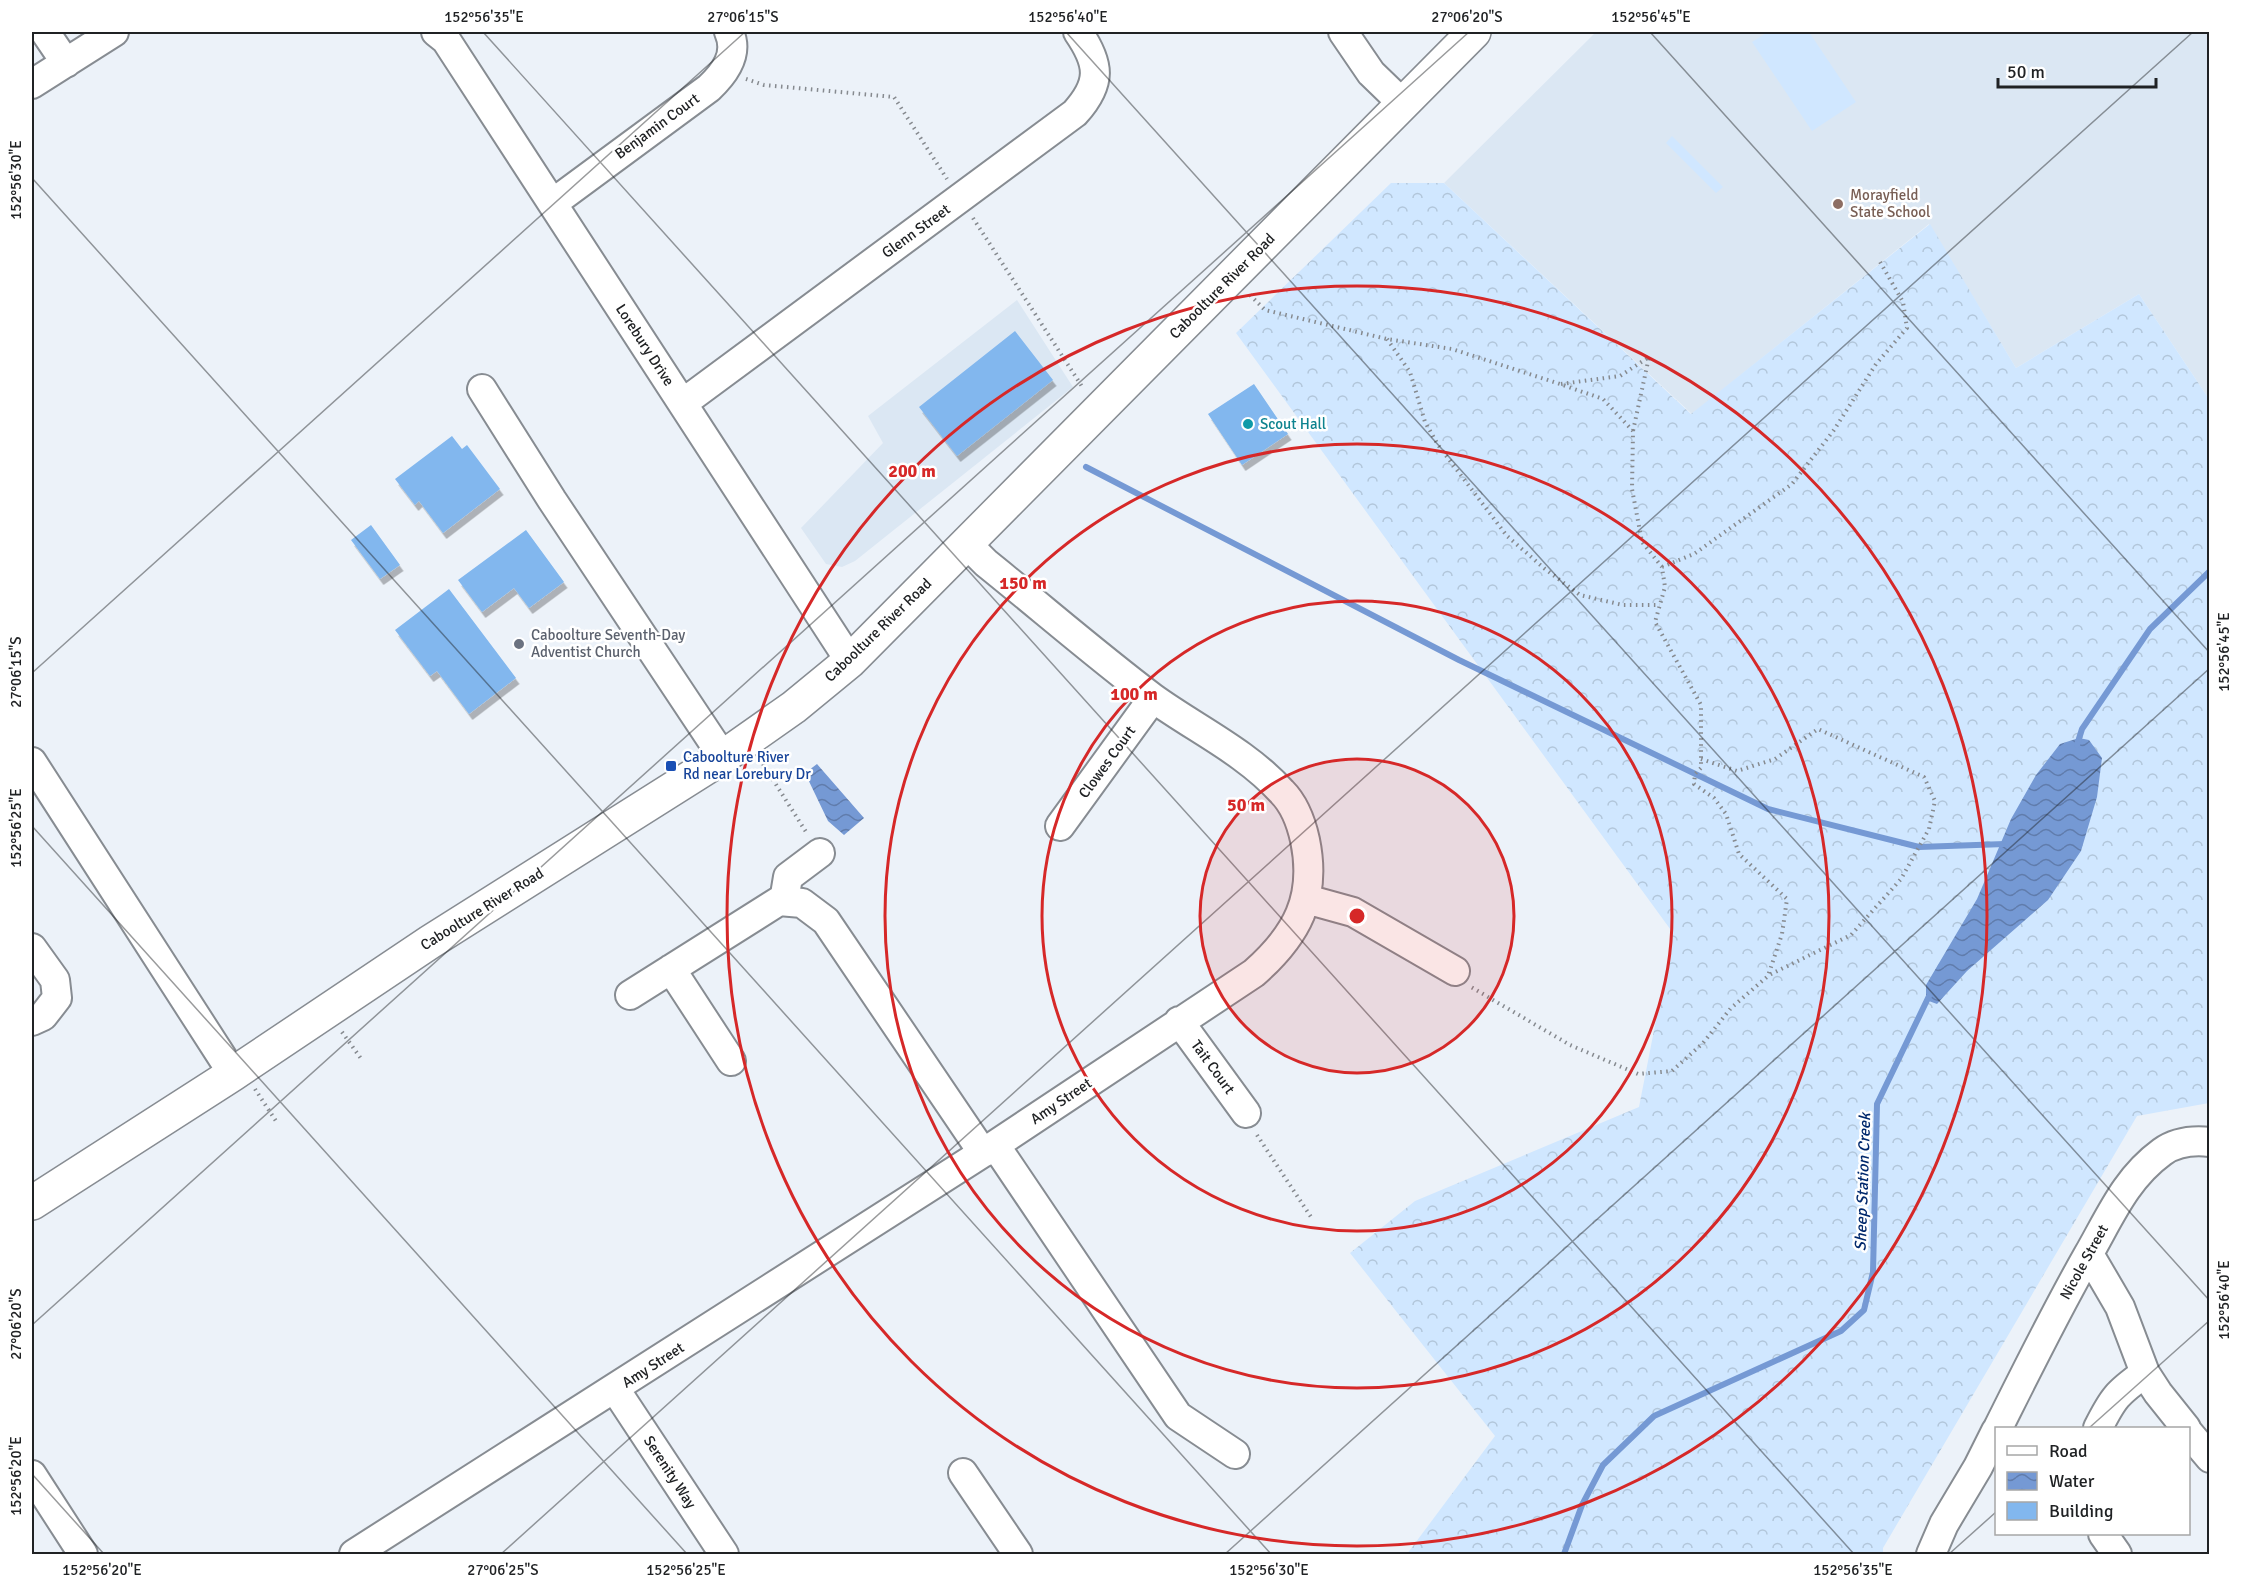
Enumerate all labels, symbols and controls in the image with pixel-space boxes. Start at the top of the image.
text: 152°56'35"E [444,8,524,26]
text: 27°06'15"S [707,8,779,26]
text: 152°56'40"E [1028,8,1108,26]
text: 27°06'20"S [1431,8,1503,26]
text: 152°56'45"E [1611,8,1691,26]
scale bar [1998,51,2156,89]
text: 50 m [2007,61,2045,83]
street label: Benjamin Court [611,89,703,163]
text: 152°56'30"E [7,140,25,220]
place label: Morayfield State School [1850,186,1931,221]
marker: Morayfield State School [1831,197,1845,211]
street label: Glenn Street [878,200,954,262]
street label: Caboolture River Road [1166,230,1278,342]
street label: Lorebury Drive [612,301,678,389]
place label: Scout Hall [1260,415,1326,433]
marker: Scout Hall [1241,417,1255,431]
text: 200 m [888,460,936,482]
text: 150 m [999,572,1047,594]
street label: Caboolture River Road [821,574,935,686]
text: 152°56'45"E [2215,612,2233,692]
place label: Caboolture Seventh-Day Adventist Church [531,626,685,661]
text: 27°06'15"S [7,636,25,708]
marker: Caboolture Seventh-Day Adventist Church [512,637,526,651]
text: 100 m [1110,683,1158,705]
street label: Clowes Court [1075,722,1139,802]
place label: Caboolture River Rd near Lorebury Dr [683,748,811,783]
marker: Caboolture River Rd near Lorebury Dr [664,759,678,773]
text: 152°56'25"E [7,788,25,868]
text: 50 m [1227,794,1265,816]
street label: Caboolture River Road [417,864,547,954]
centre of rings [1347,906,1367,926]
street label: Tait Court [1187,1036,1239,1098]
street label: Amy Street [1027,1074,1095,1128]
water label: Sheep Station Creek [1851,1111,1875,1251]
street label: Nicole Street [2056,1221,2112,1303]
text: 152°56'40"E [2215,1260,2233,1340]
text: 27°06'20"S [7,1288,25,1360]
street label: Amy Street [619,1338,687,1392]
legend [1995,1427,2190,1535]
street label: Serenity Way [640,1432,700,1512]
text: 152°56'20"E [7,1436,25,1516]
text: Road [2049,1440,2088,1462]
text: Water [2049,1470,2095,1492]
text: Building [2049,1500,2113,1522]
text: 152°56'20"E [62,1561,142,1579]
text: 27°06'25"S [467,1561,539,1579]
text: 152°56'25"E [646,1561,726,1579]
text: 152°56'30"E [1229,1561,1309,1579]
text: 152°56'35"E [1813,1561,1893,1579]

